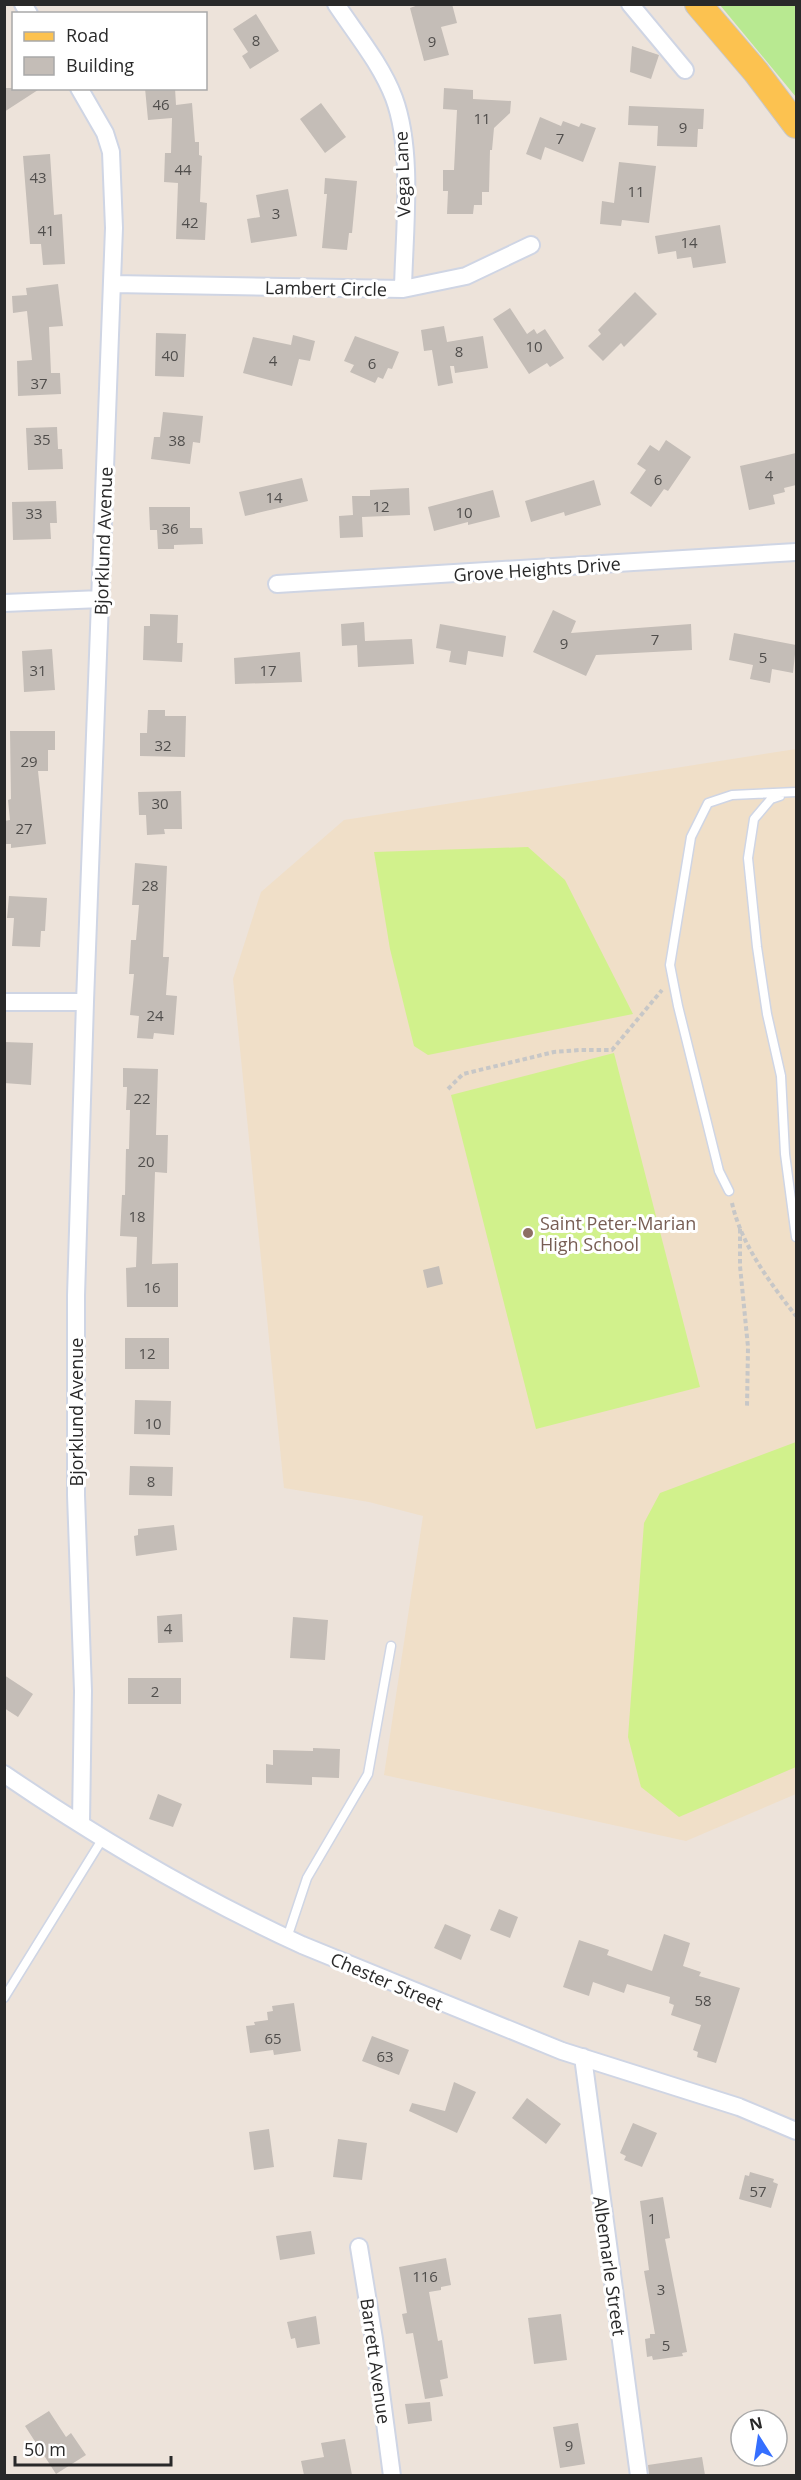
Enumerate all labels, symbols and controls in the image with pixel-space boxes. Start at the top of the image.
legend [12,12,207,90]
text: Road [66,23,109,47]
house number: 8 [252,30,260,50]
house number: 9 [428,31,436,51]
text: Building [66,53,134,77]
house number: 46 [152,94,170,114]
house number: 11 [473,108,491,128]
house number: 9 [679,117,687,137]
house number: 7 [556,128,564,148]
street label: Vega Lane [389,131,415,217]
house number: 44 [174,159,192,179]
house number: 43 [29,167,47,187]
house number: 11 [627,181,645,201]
house number: 3 [272,203,280,223]
house number: 42 [181,212,199,232]
house number: 41 [37,220,55,240]
house number: 14 [680,232,698,252]
street label: Lambert Circle [265,275,387,301]
house number: 10 [525,336,543,356]
house number: 8 [455,341,463,361]
house number: 40 [161,345,179,365]
house number: 4 [269,350,278,370]
house number: 6 [368,353,376,373]
house number: 37 [30,373,48,393]
house number: 35 [33,429,51,449]
house number: 38 [168,430,186,450]
house number: 4 [765,465,774,485]
street label: Bjorklund Avenue [88,466,118,616]
house number: 6 [654,469,662,489]
house number: 14 [265,487,283,507]
house number: 12 [372,496,390,516]
house number: 10 [455,502,473,522]
house number: 33 [25,503,43,523]
house number: 36 [161,518,179,538]
street label: Grove Heights Drive [453,551,621,587]
house number: 7 [651,629,659,649]
house number: 9 [560,633,568,653]
house number: 5 [759,647,767,667]
house number: 31 [29,660,47,680]
house number: 17 [259,660,277,680]
house number: 32 [154,735,172,755]
house number: 29 [20,751,38,771]
house number: 30 [151,793,169,813]
house number: 27 [15,818,33,838]
house number: 28 [141,875,159,895]
house number: 24 [146,1005,164,1025]
house number: 22 [133,1088,151,1108]
house number: 20 [137,1151,155,1171]
house number: 18 [128,1206,146,1226]
place label: Saint Peter-Marian High School [540,1211,696,1256]
marker: Saint Peter-Marian High School [521,1226,535,1240]
house number: 16 [143,1277,161,1297]
street label: Bjorklund Avenue [64,1338,88,1486]
house number: 12 [138,1343,156,1363]
house number: 10 [144,1413,162,1433]
house number: 8 [147,1471,155,1491]
house number: 4 [164,1618,173,1638]
house number: 2 [151,1681,159,1701]
street label: Chester Street [327,1947,447,2015]
house number: 58 [694,1990,712,2010]
house number: 65 [264,2028,282,2048]
house number: 63 [376,2046,394,2066]
house number: 57 [749,2181,767,2201]
street label: Albemarle Street [588,2195,632,2337]
house number: 1 [648,2208,656,2228]
house number: 116 [412,2266,438,2286]
house number: 3 [657,2279,665,2299]
street label: Barrett Avenue [355,2297,397,2425]
house number: 5 [662,2335,670,2355]
north arrow [729,2408,789,2468]
text: N [747,2411,765,2435]
scale bar [15,2429,171,2467]
house number: 9 [565,2435,573,2455]
text: 50 m [24,2437,66,2461]

